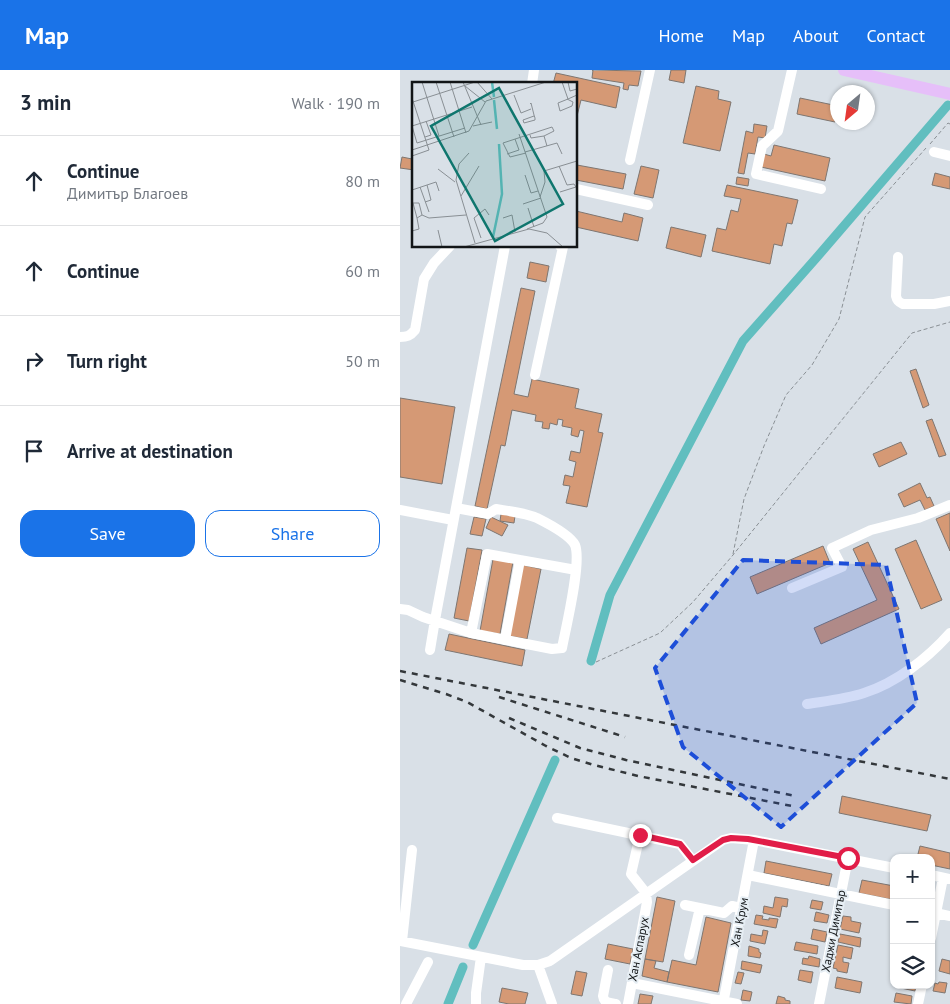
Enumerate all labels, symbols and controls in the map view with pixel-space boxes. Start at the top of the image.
text: Map [25,20,69,51]
text: Home [658,24,704,47]
text: Map [732,24,765,47]
text: About [793,24,839,47]
text: Contact [867,24,925,47]
inset map [412,82,578,248]
north arrow [830,85,875,130]
text: 3 min [20,89,71,116]
text: Walk · 190 m [291,93,380,113]
text: Continue [67,159,139,183]
icon: ahead [20,167,48,195]
text: 80 m [345,171,380,191]
text: Димитър Благоев [67,183,188,203]
icon: ahead [20,257,48,285]
text: Continue [67,259,139,283]
text: 60 m [345,261,380,281]
icon: right [20,347,48,375]
text: Turn right [67,349,147,373]
text: 50 m [345,351,380,371]
icon: arrive [20,437,48,465]
text: Arrive at destination [67,439,233,463]
button: Save [20,510,195,557]
button: Share [205,510,380,557]
route end [629,824,652,847]
route start [837,847,860,870]
map controls [890,854,935,989]
button: + [890,854,935,899]
street label: Хаджи Димитър [818,889,848,973]
street label: Хан Крум [727,896,751,948]
button: − [890,899,935,944]
street label: Хан Аспарух [624,915,652,983]
button: layers [890,944,935,989]

